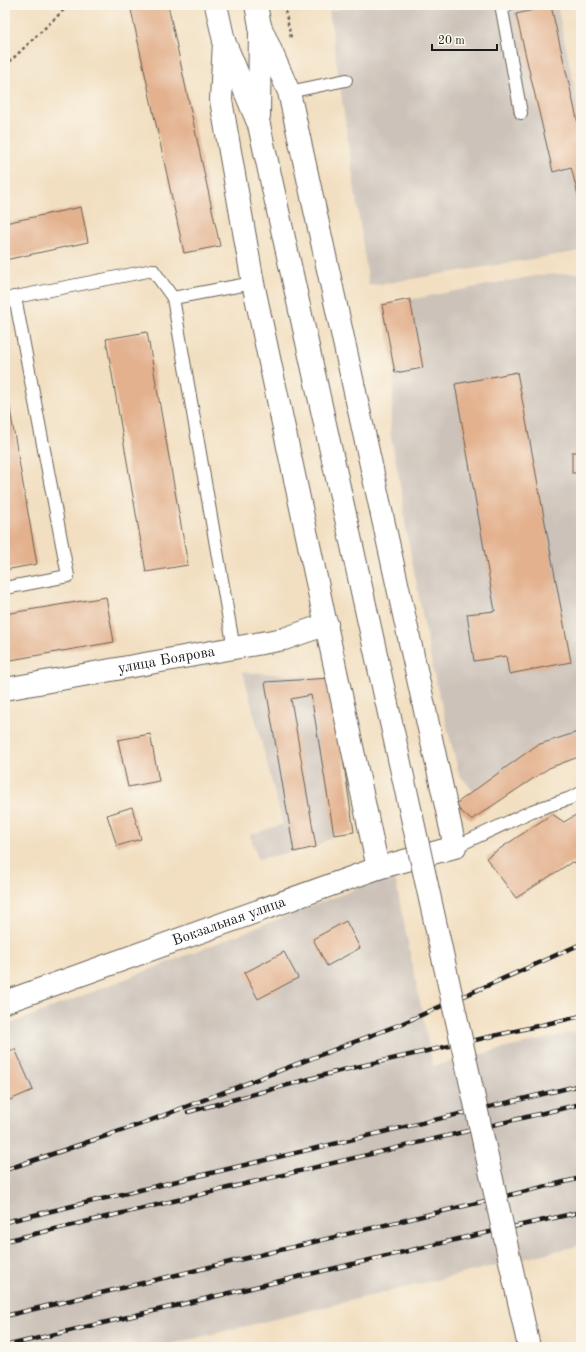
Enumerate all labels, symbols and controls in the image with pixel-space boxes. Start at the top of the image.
scale bar [432,26,497,52]
text: 20 m [438,35,465,47]
street label: улица Боярова [117,644,217,676]
street label: Вокзальная улица [170,894,288,949]

